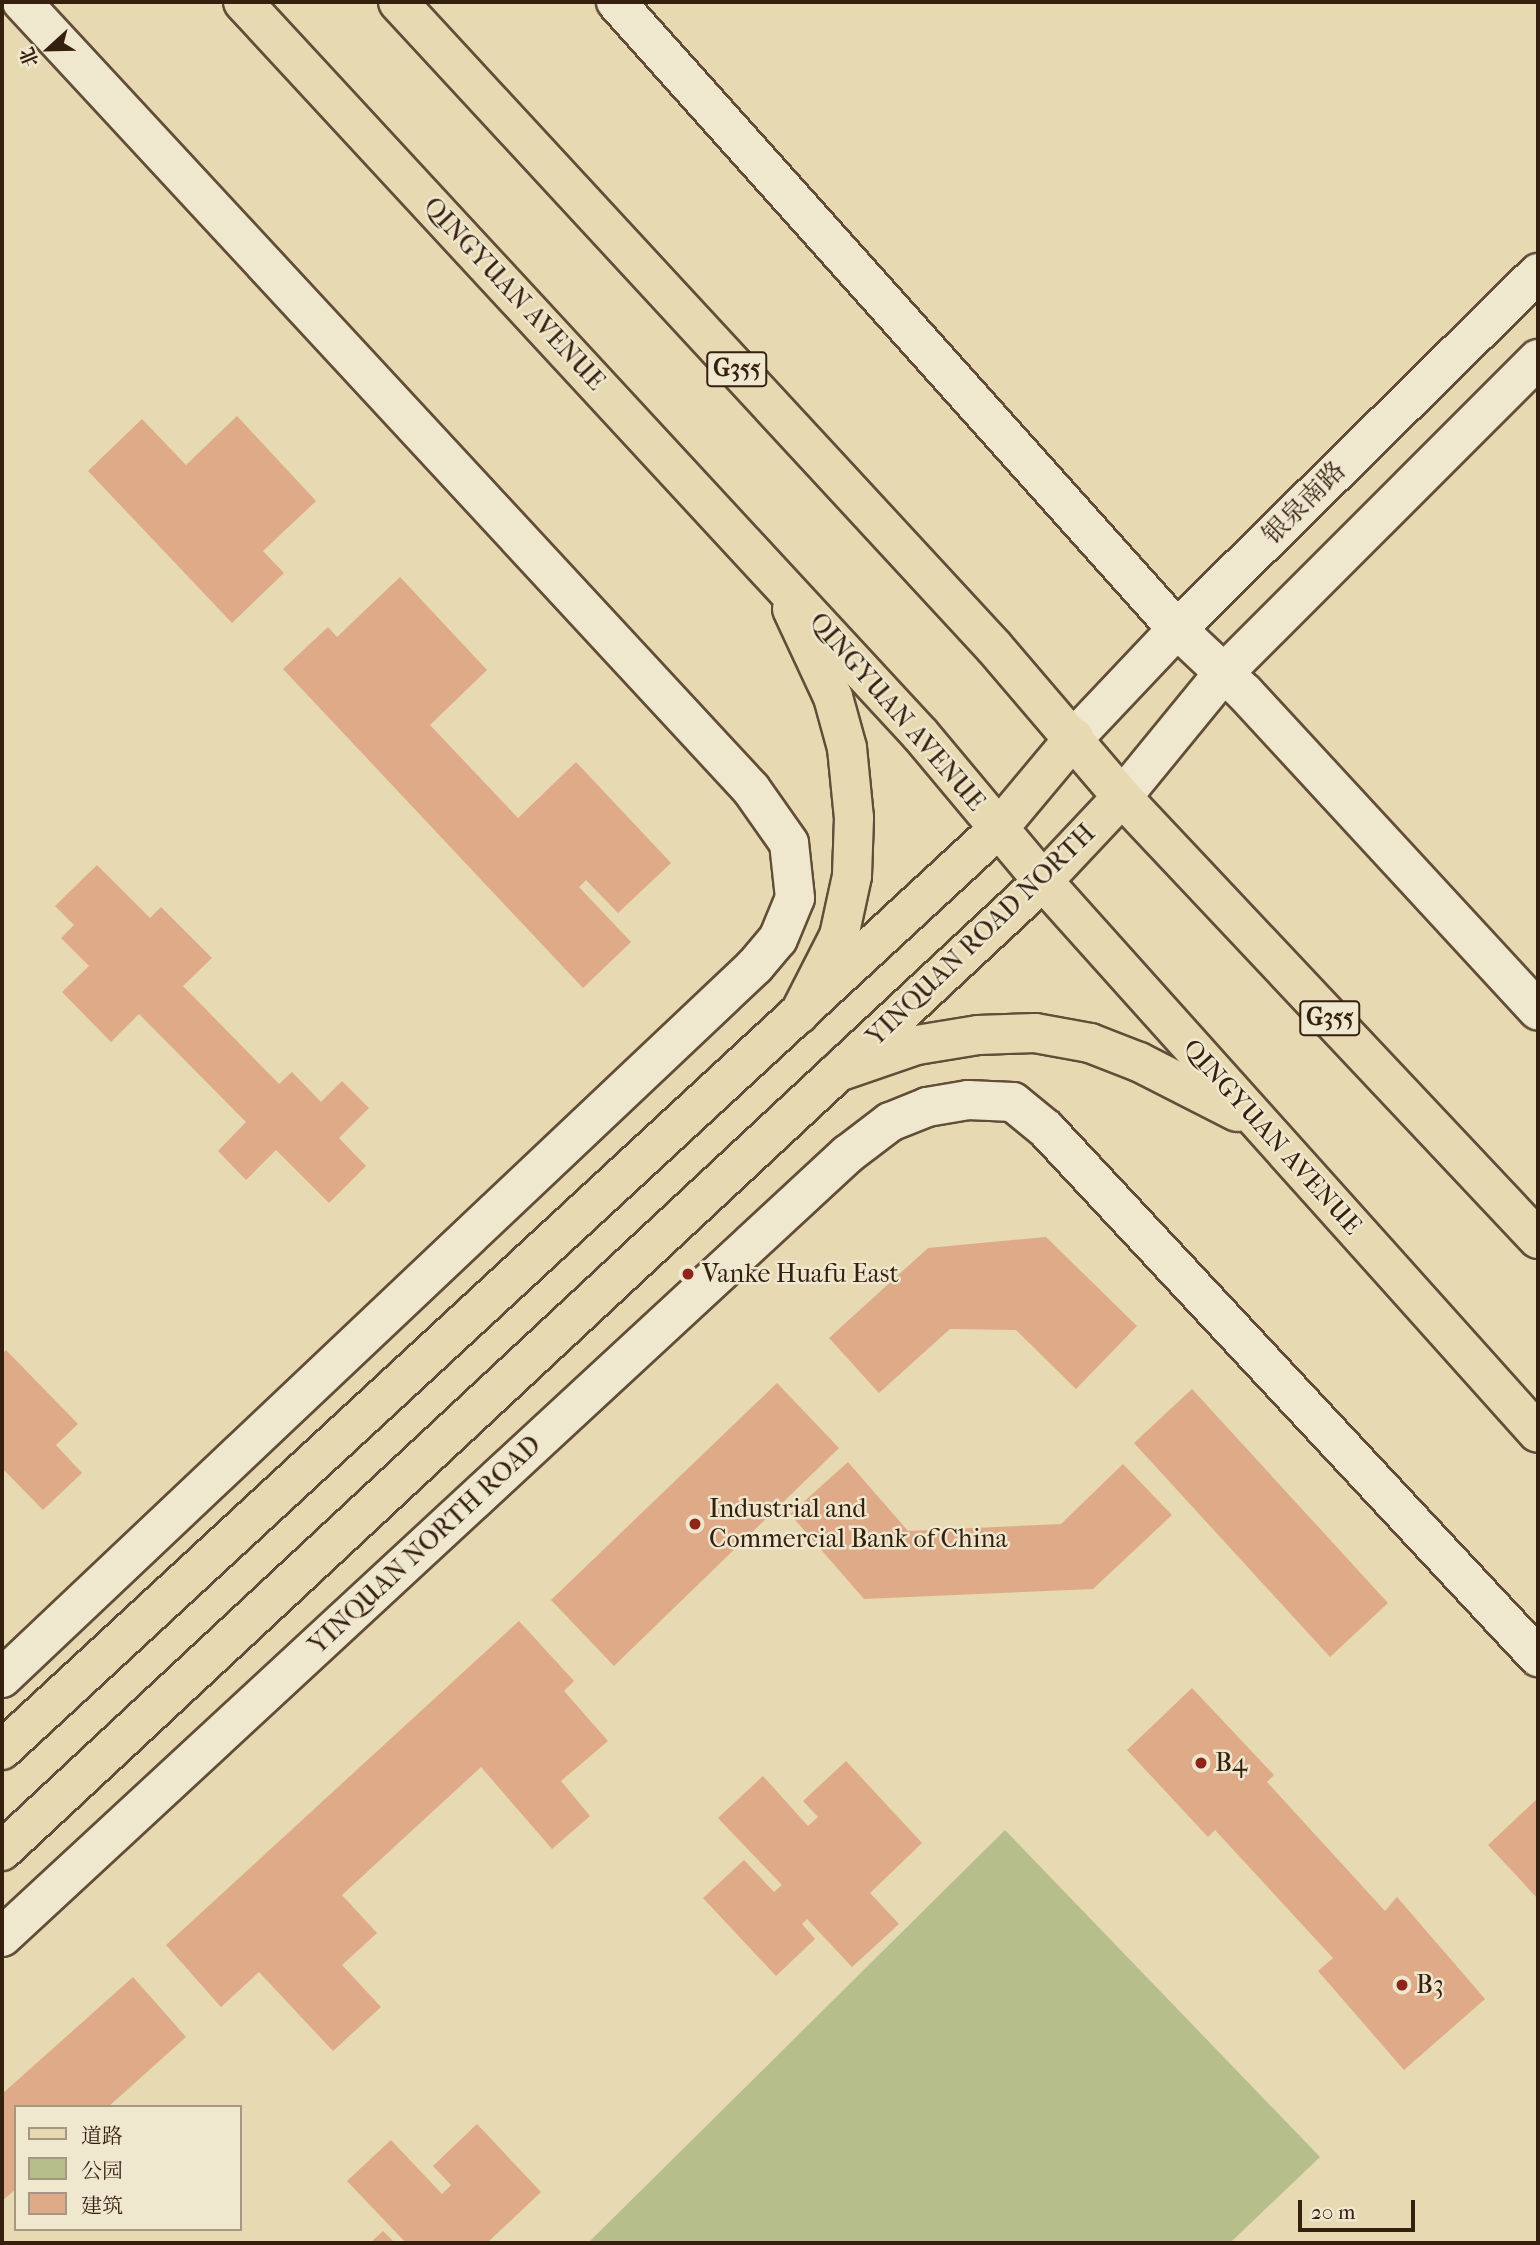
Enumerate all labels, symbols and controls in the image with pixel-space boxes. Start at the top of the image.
north arrow [14,14,84,84]
text: 北 [16,44,43,70]
street label: QINGYUAN AVENUE [417,191,611,397]
road number: G355 [706,348,768,390]
street label: 银泉南路 [1256,455,1352,551]
street label: QINGYUAN AVENUE [803,607,991,817]
street label: YINQUAN ROAD NORTH [860,818,1102,1052]
road number: G355 [1298,998,1362,1038]
street label: QINGYUAN AVENUE [1176,1033,1368,1241]
place label: Vanke Huafu East [702,1258,899,1290]
marker: Vanke Huafu East [680,1266,696,1282]
street label: YINQUAN NORTH ROAD [303,1429,547,1661]
place label: Industrial and Commercial Bank of China [709,1493,1008,1554]
marker: Industrial and Commercial Bank of China [687,1516,703,1532]
place label: B4 [1215,1747,1247,1779]
marker: B4 [1193,1755,1209,1771]
place label: B3 [1416,1969,1444,2001]
marker: B3 [1394,1977,1410,1993]
legend [14,2105,242,2231]
text: 道路 [81,2124,123,2148]
text: 公园 [81,2159,123,2183]
scale bar [1302,2186,1419,2230]
text: 建筑 [81,2194,123,2218]
text: 20 m [1311,2200,1355,2224]

